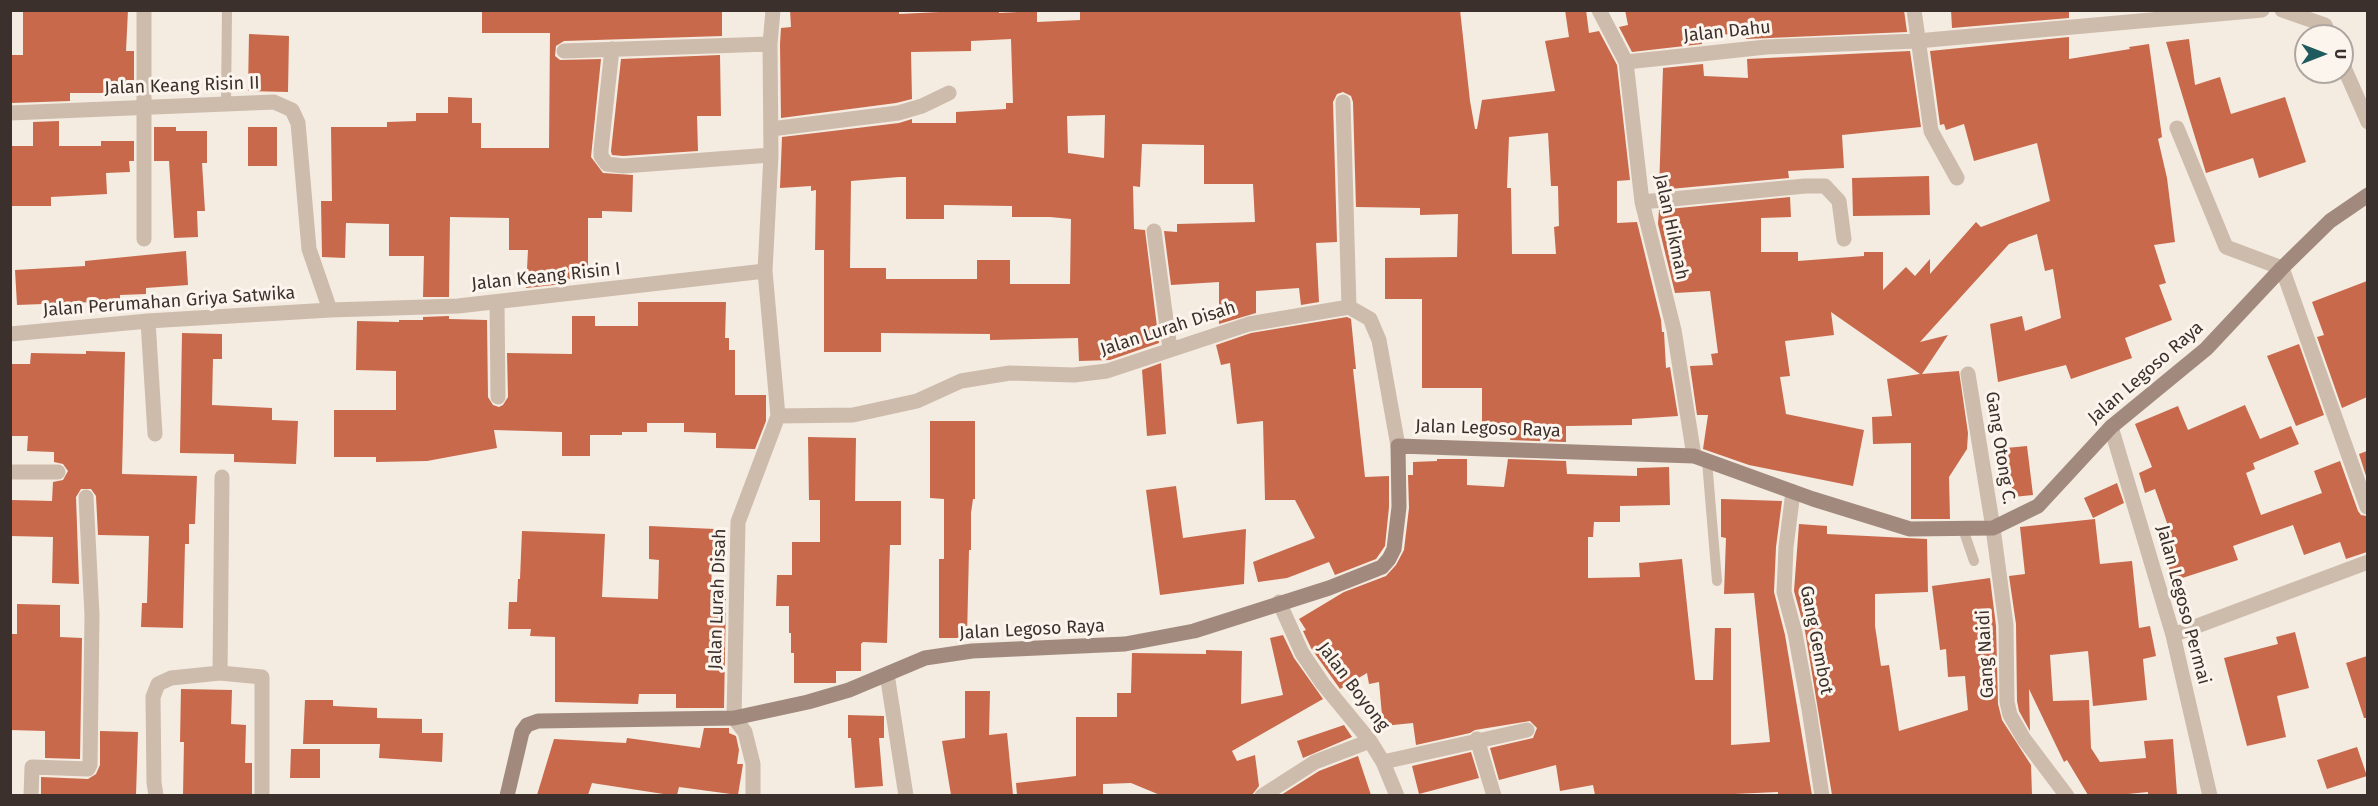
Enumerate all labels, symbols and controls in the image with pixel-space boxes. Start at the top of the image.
street label: Jalan Dahu [1682,17,1772,47]
north arrow [2294,24,2354,84]
text: U [2331,49,2350,59]
street label: Jalan Keang Risin II [104,72,260,100]
street label: Jalan Hikmah [1649,172,1693,282]
street label: Jalan Keang Risin I [470,258,622,296]
street label: Jalan Perumahan Griya Satwika [42,282,296,322]
street label: Jalan Lurah Disah [1098,297,1238,361]
street label: Jalan Legoso Raya [2084,317,2208,429]
street label: Gang Otong C. [1980,390,2020,506]
street label: Jalan Legoso Raya [1415,416,1561,442]
street label: Jalan Legoso Permai [2151,523,2215,687]
street label: Jalan Lurah Disah [705,528,731,670]
street label: Gang Gembot [1795,584,1837,696]
street label: Gang Naidi [1973,609,1999,699]
street label: Jalan Legoso Raya [959,615,1105,645]
street label: Jalan Boyong [1312,638,1394,736]

